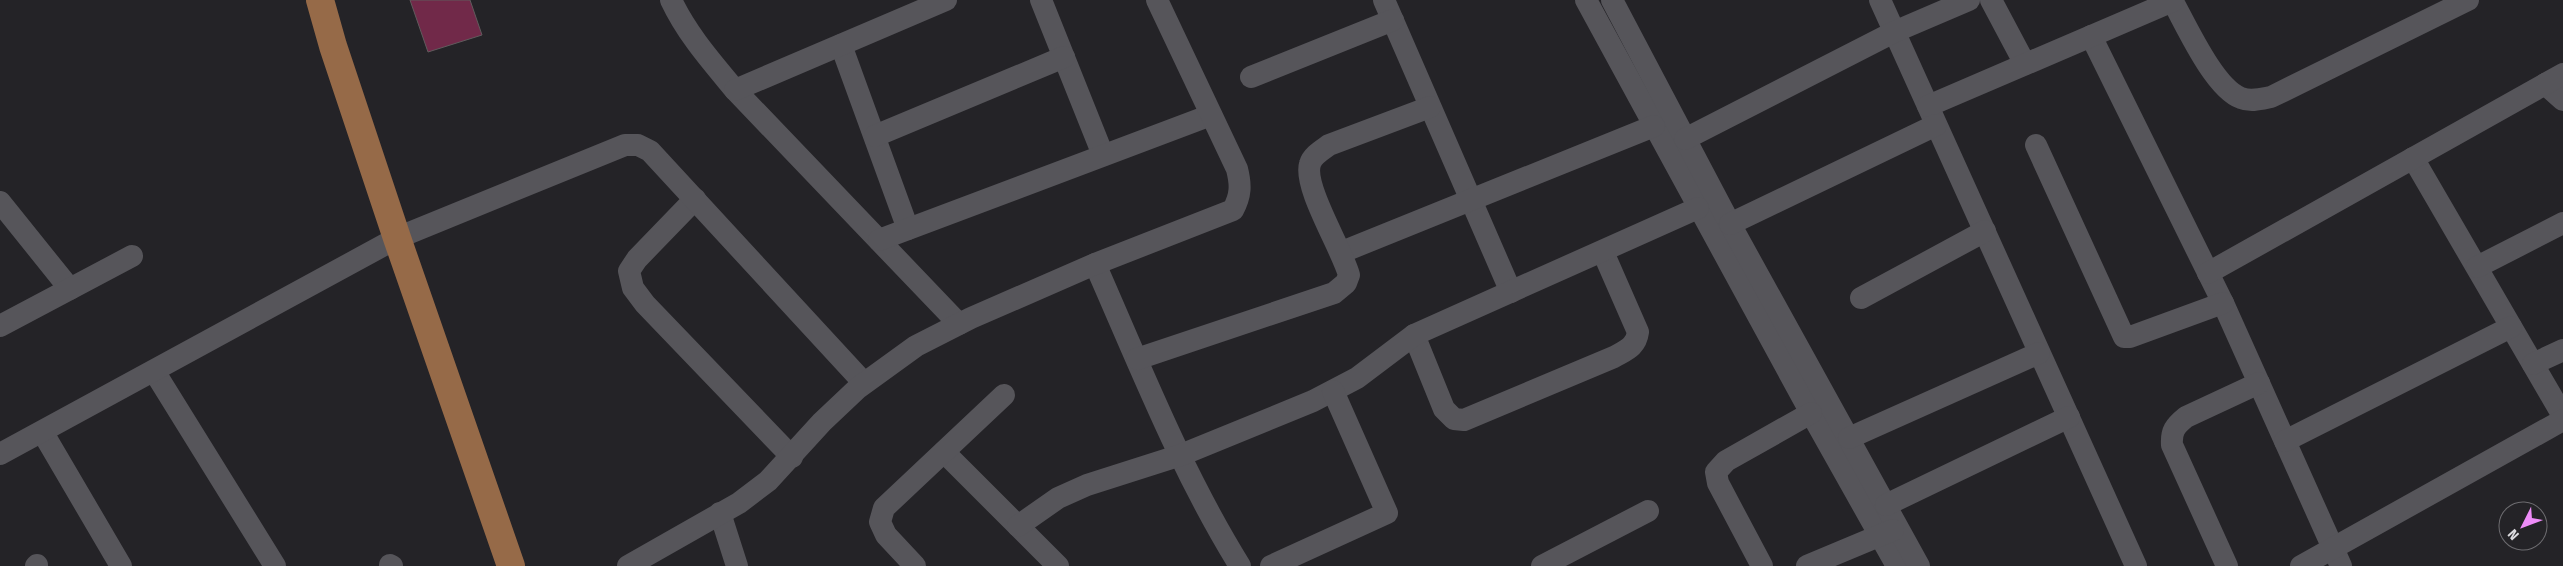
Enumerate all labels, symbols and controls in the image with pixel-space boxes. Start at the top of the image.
north arrow [2498,501,2548,551]
text: N [2505,526,2523,543]

